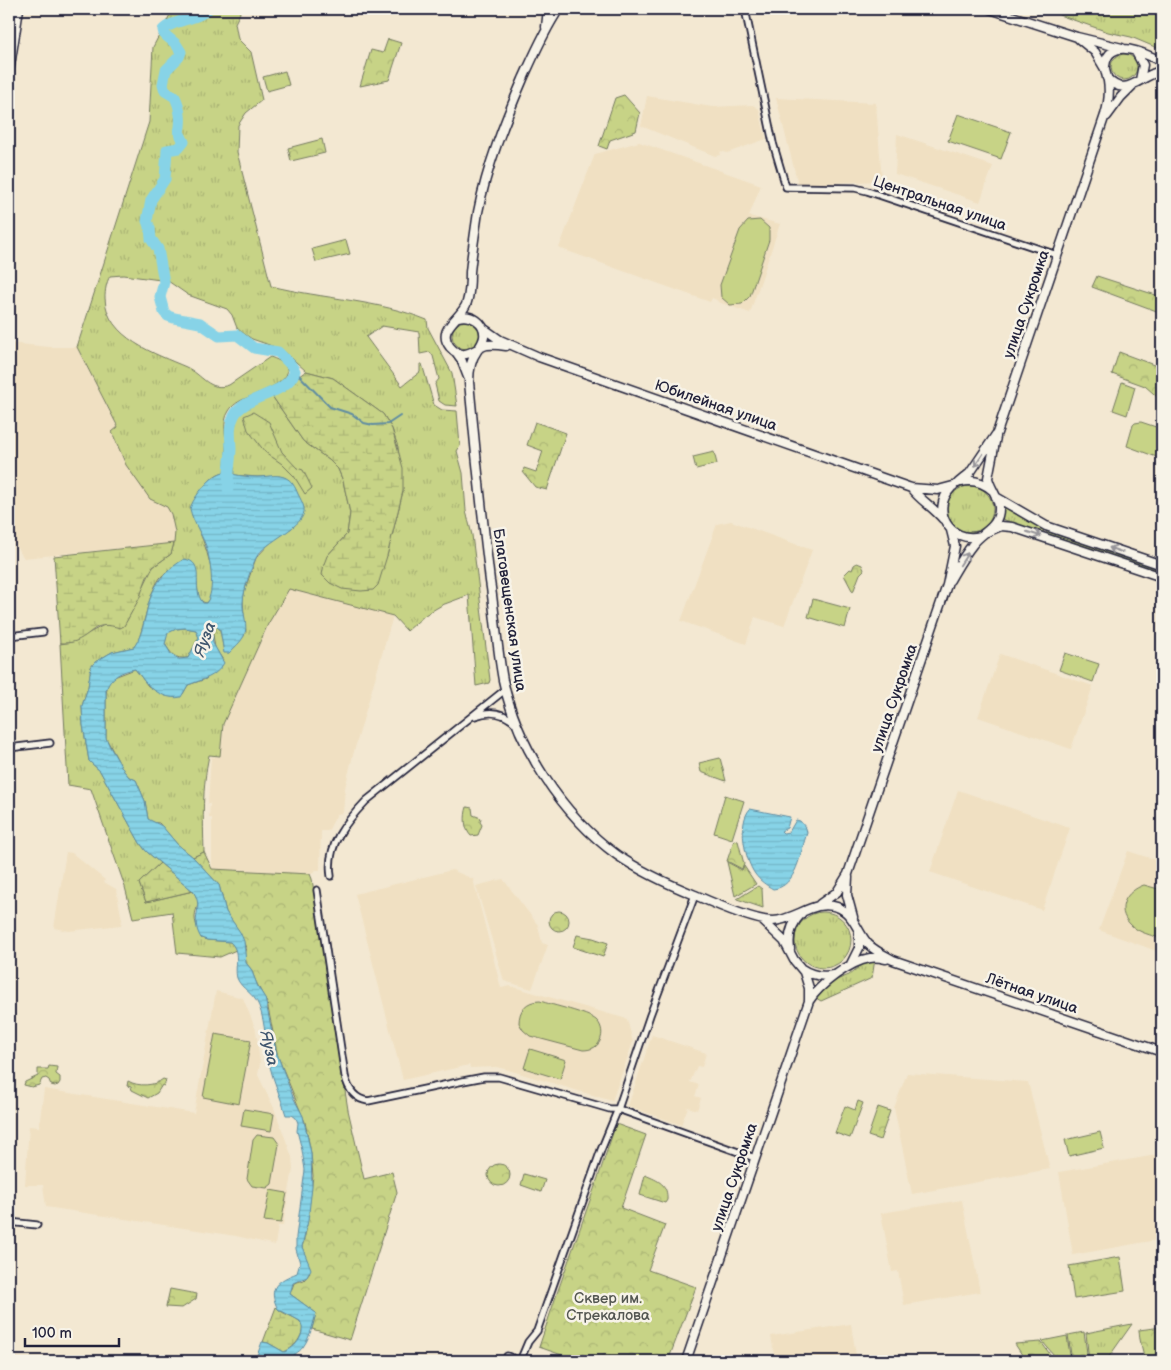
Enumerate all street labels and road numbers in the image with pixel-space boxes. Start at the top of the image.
street label: Центральная улица [871,172,1009,235]
street label: улица Сукромка [999,247,1054,361]
street label: Юбилейная улица [652,376,780,435]
street label: Благовещенская улица [489,527,530,693]
street label: улица Сукромка [867,641,922,755]
street label: Лётная улица [982,969,1080,1018]
street label: улица Сукромка [707,1120,762,1234]

